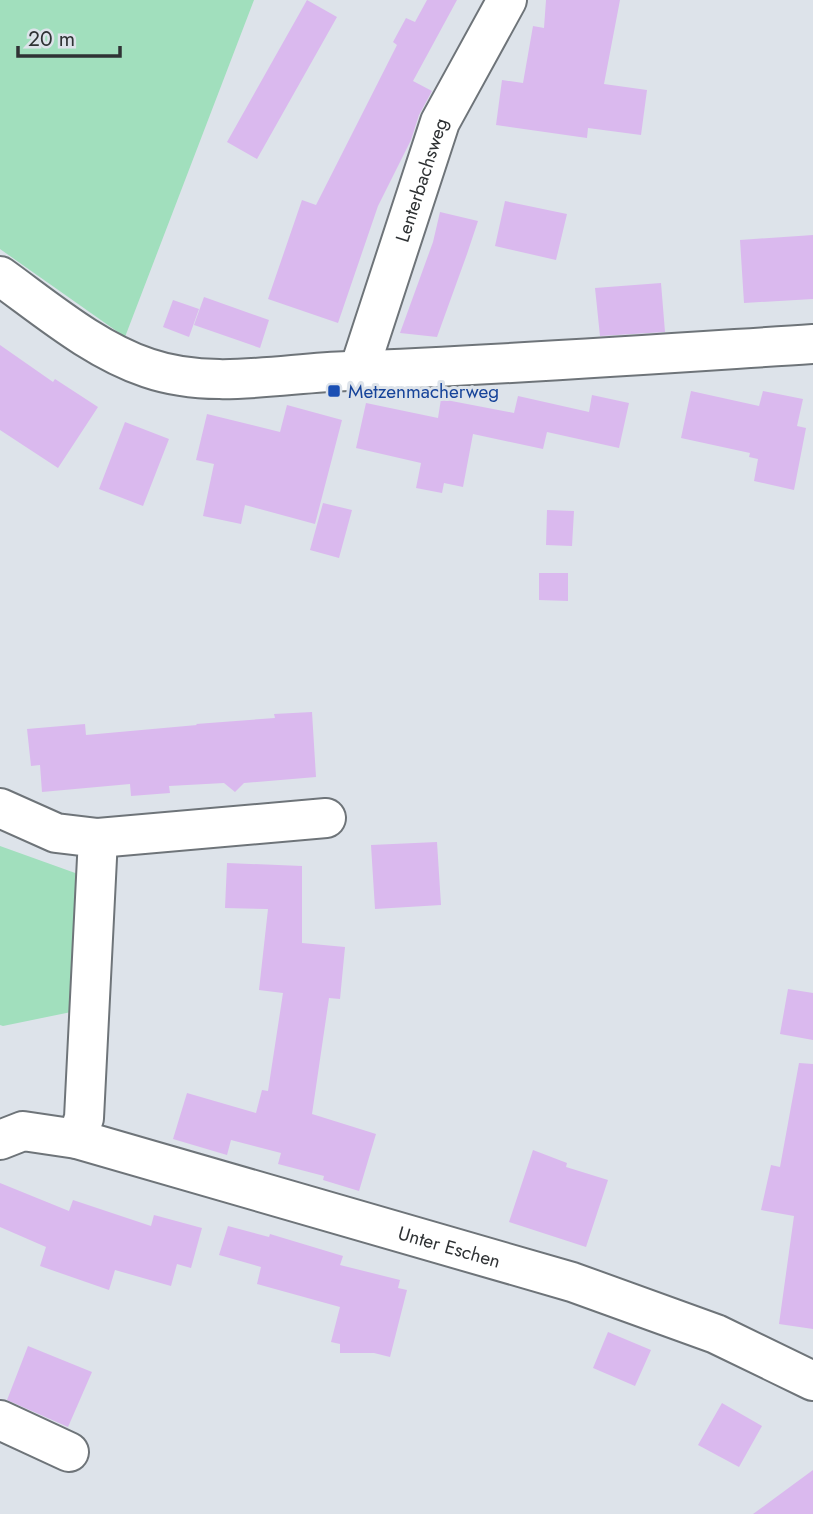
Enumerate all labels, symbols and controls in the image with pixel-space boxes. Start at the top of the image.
scale bar [18,14,119,58]
text: 20 m [28,24,75,54]
street label: Lenterbachsweg [388,114,454,245]
place label: Metzenmacherweg [348,378,499,405]
marker: Metzenmacherweg [326,383,342,399]
street label: Unter Eschen [395,1219,504,1274]

